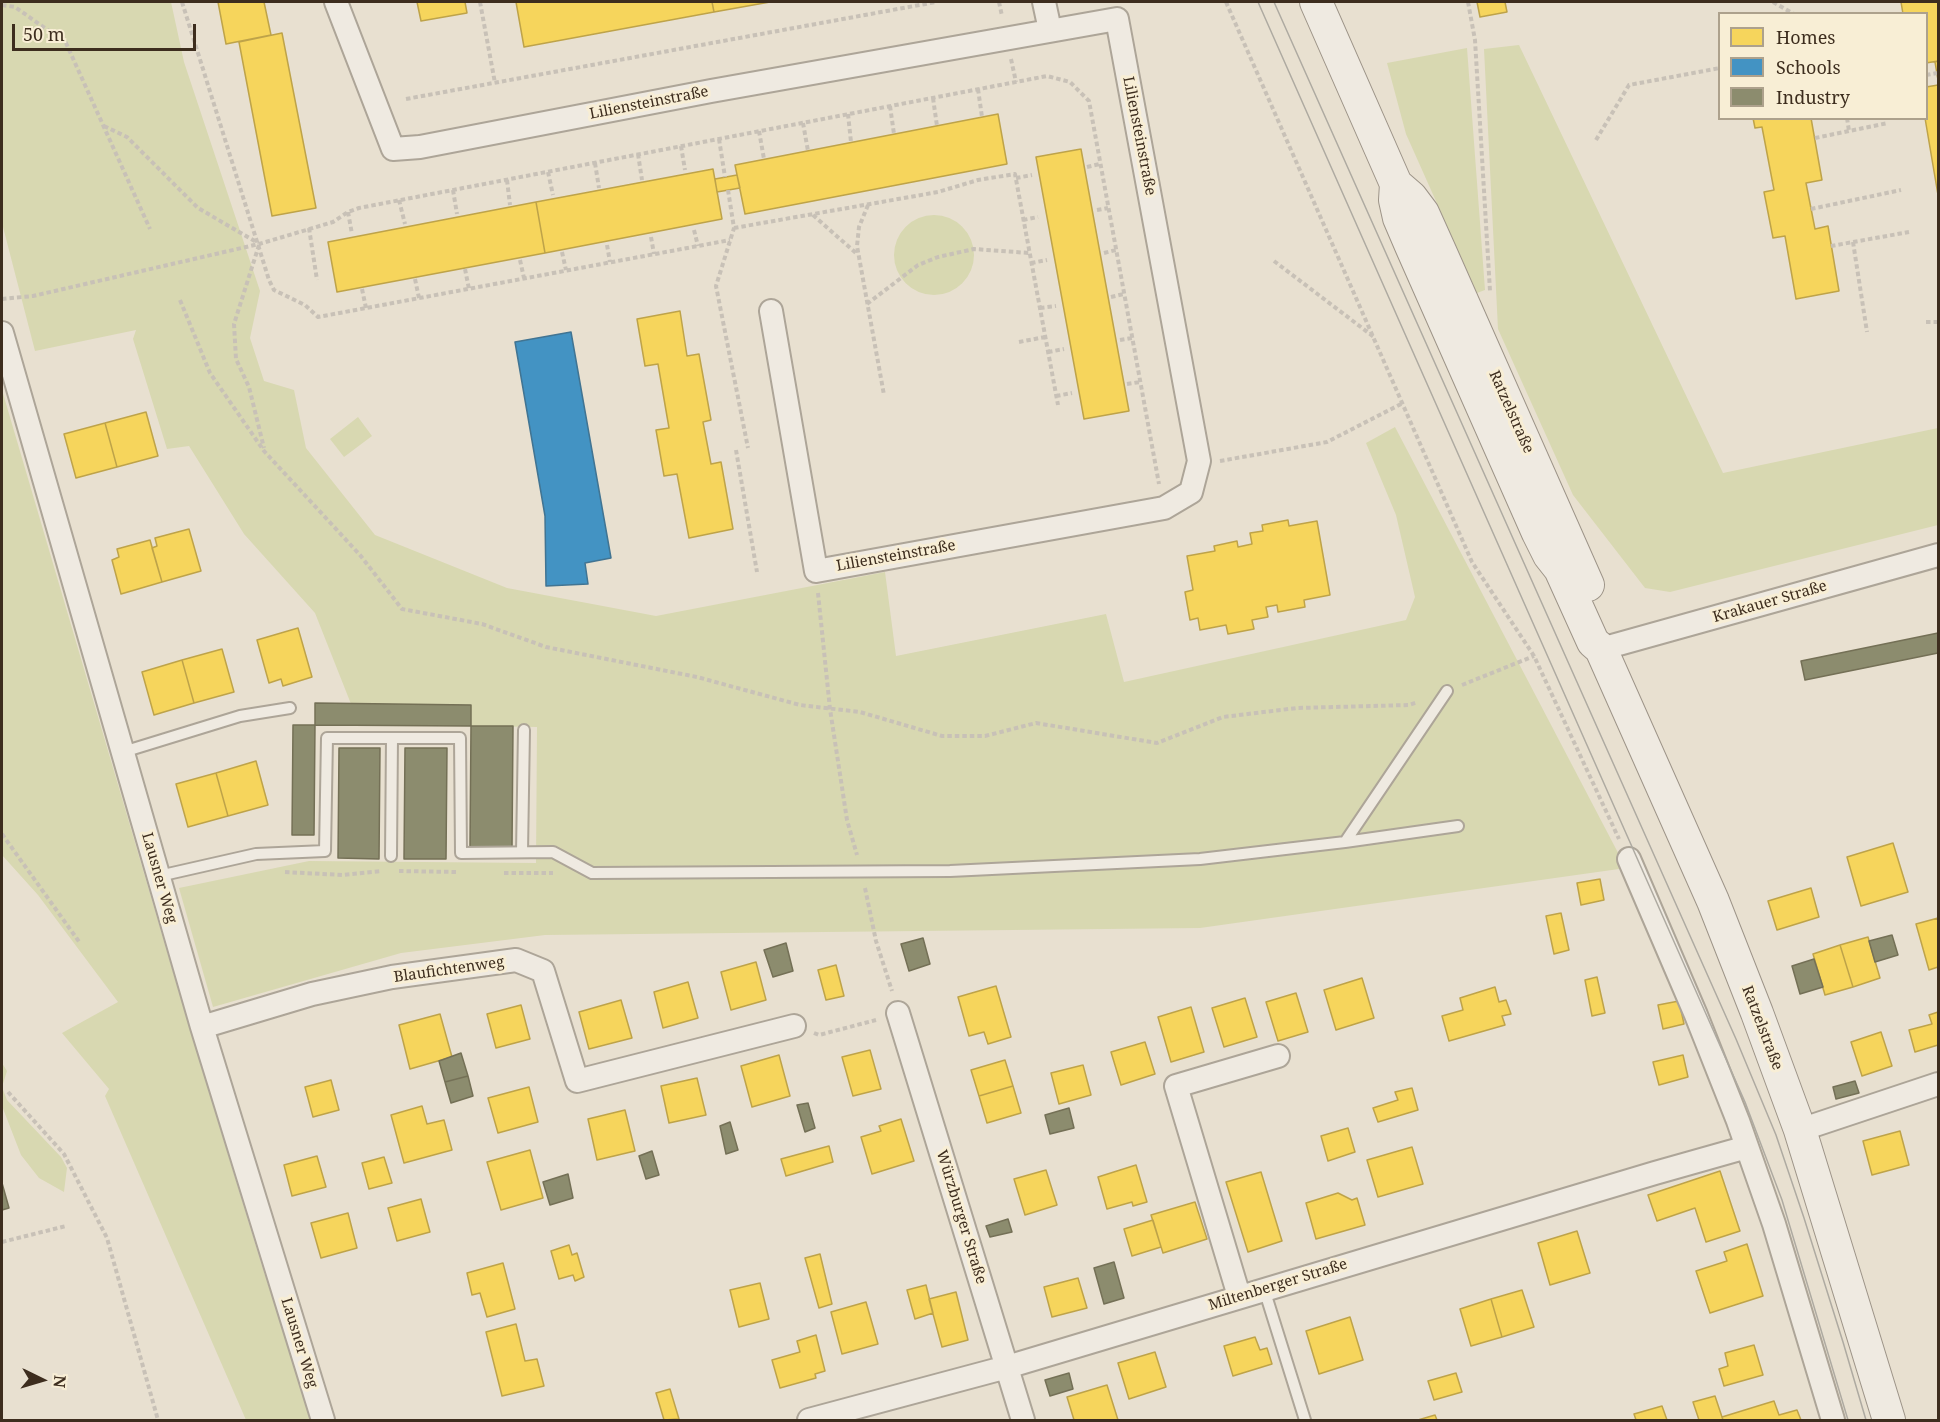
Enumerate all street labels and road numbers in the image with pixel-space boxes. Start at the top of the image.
street label: Liliensteinstraße [1119,75,1159,197]
street label: Liliensteinstraße [588,83,710,123]
street label: Ratzelstraße [1485,368,1537,456]
street label: Liliensteinstraße [835,537,957,575]
street label: Krakauer Straße [1711,577,1829,627]
street label: Lausner Weg [137,831,181,925]
street label: Blaufichtenweg [393,953,505,987]
street label: Ratzelstraße [1738,983,1786,1073]
street label: Würzburger Straße [932,1148,990,1286]
street label: Miltenberger Straße [1206,1255,1350,1315]
street label: Lausner Weg [277,1296,321,1390]

